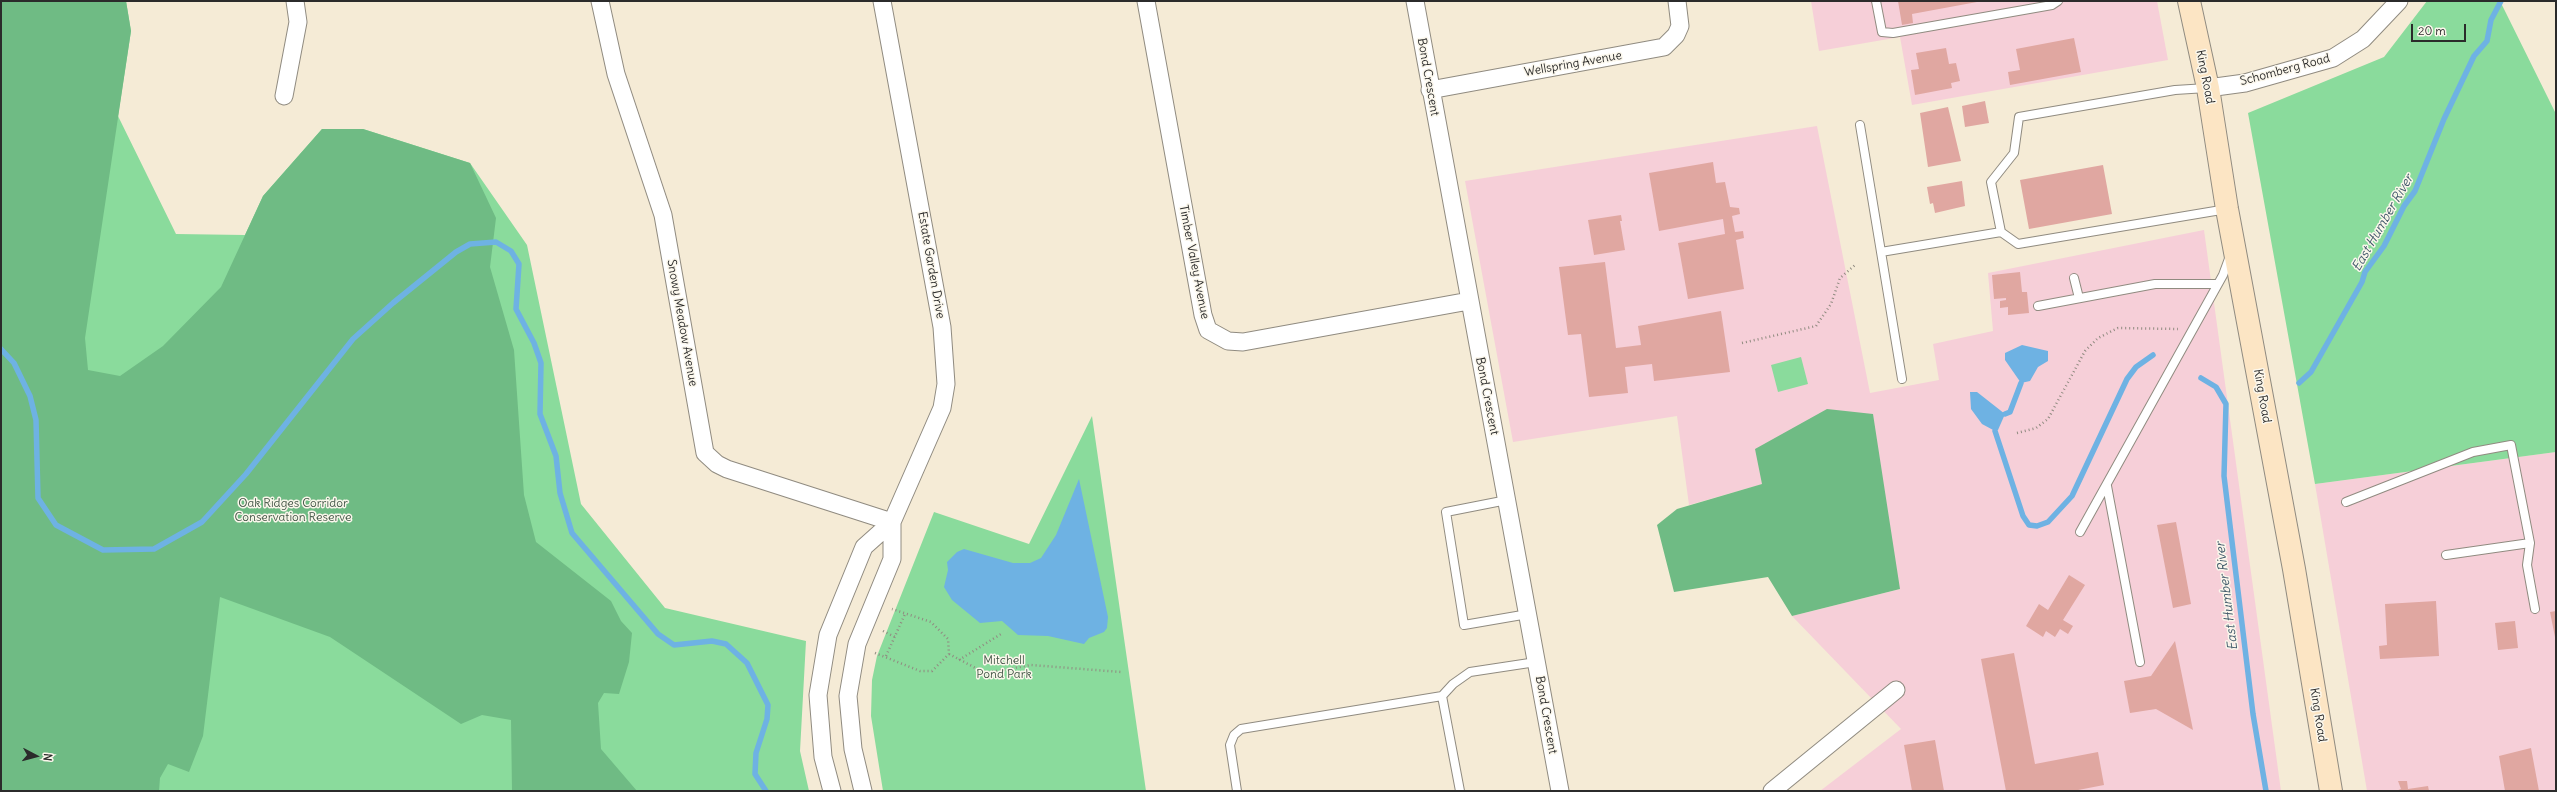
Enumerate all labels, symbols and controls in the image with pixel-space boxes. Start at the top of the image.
scale bar [2413,16,2468,42]
text: 20 m [2418,23,2446,38]
street label: Bond Crescent [1414,37,1442,117]
street label: Wellspring Avenue [1523,48,1623,80]
street label: King Road [2193,49,2217,105]
street label: Schomberg Road [2238,51,2332,89]
water label: East Humber River [2349,172,2417,274]
street label: Timber Valley Avenue [1176,204,1212,320]
street label: Estate Garden Drive [914,210,948,320]
street label: Snowy Meadow Avenue [664,258,700,388]
street label: Bond Crescent [1472,356,1502,436]
street label: King Road [2250,368,2274,424]
park label: Oak Ridges Corridor Conservation Reserve [234,497,352,525]
water label: East Humber River [2213,541,2241,651]
park label: Mitchell Pond Park [976,654,1032,682]
street label: Bond Crescent [1532,675,1560,755]
street label: King Road [2307,687,2329,743]
north arrow [16,736,56,776]
text: N [41,753,55,762]

